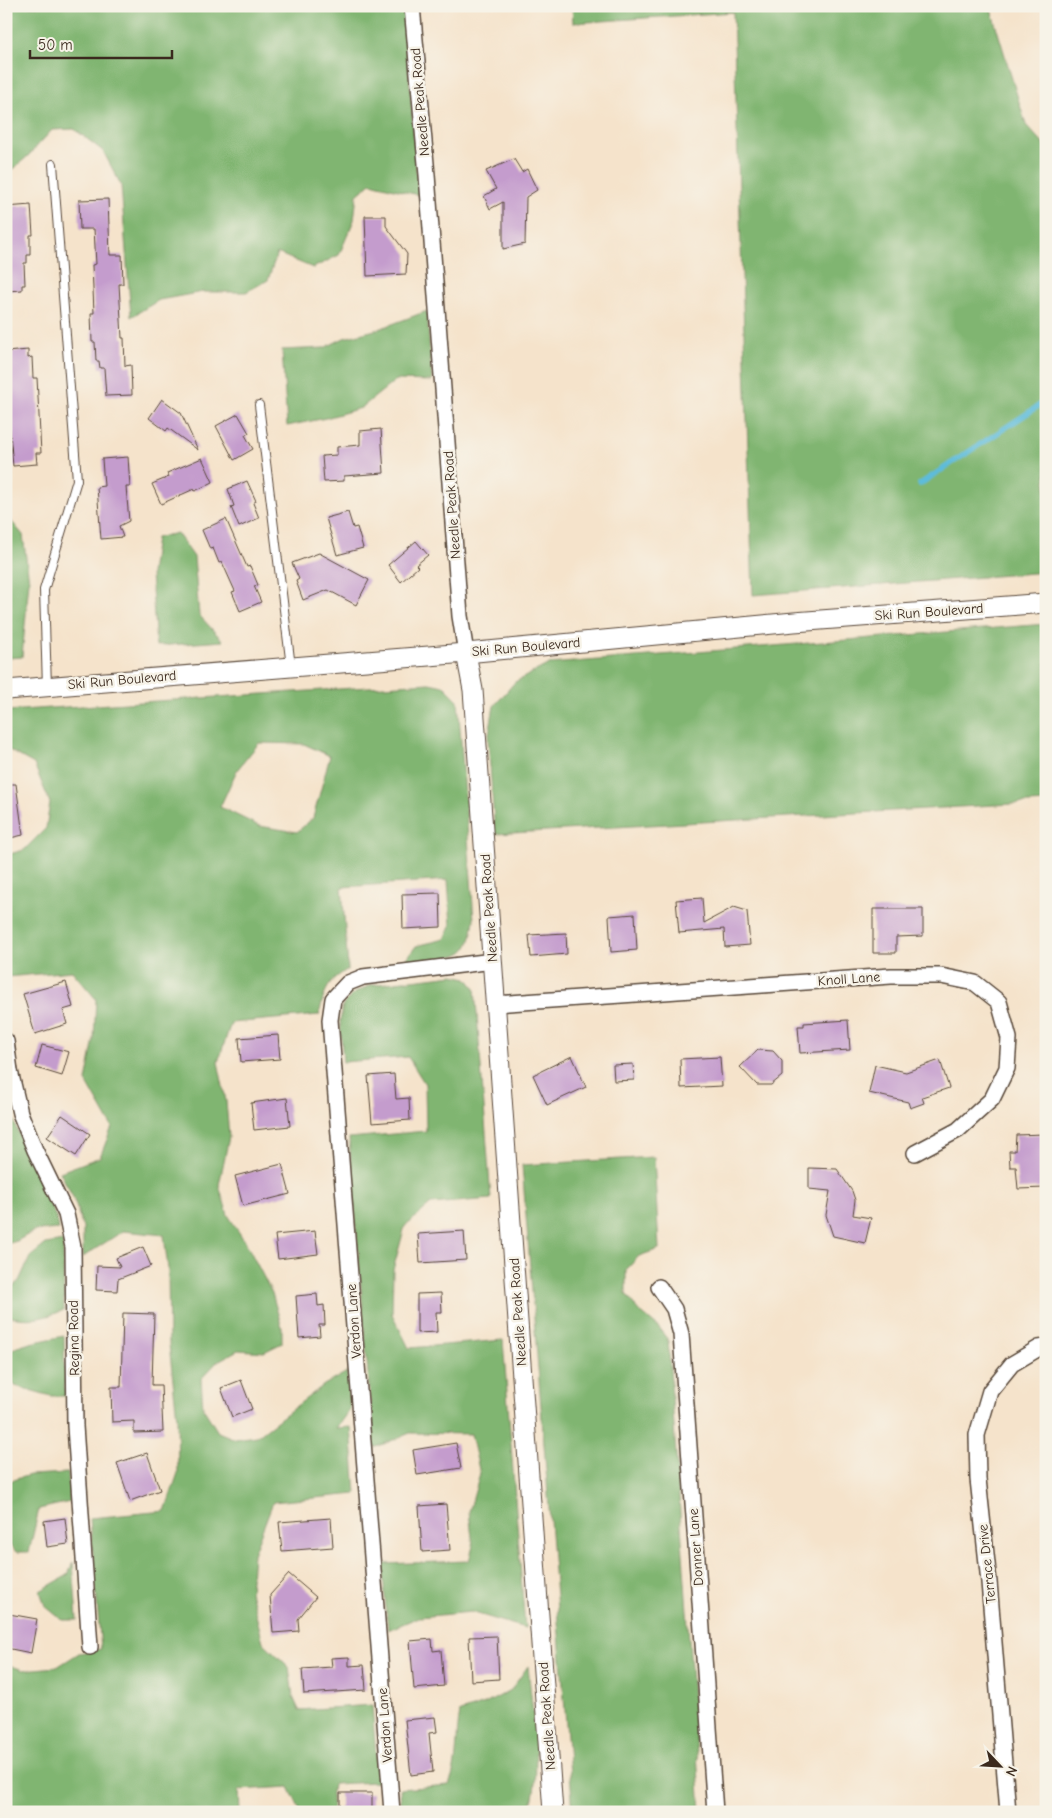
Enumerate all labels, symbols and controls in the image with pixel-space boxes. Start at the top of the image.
scale bar [30,28,172,60]
text: 50 m [38,36,73,54]
street label: Needle Peak Road [407,47,433,157]
street label: Needle Peak Road [440,450,464,560]
street label: Ski Run Boulevard [874,600,984,624]
street label: Ski Run Boulevard [471,634,581,660]
street label: Ski Run Boulevard [67,667,177,693]
street label: Needle Peak Road [477,853,501,963]
street label: Knoll Lane [817,968,881,990]
street label: Needle Peak Road [506,1257,530,1367]
street label: Verdon Lane [343,1283,365,1359]
street label: Regina Road [65,1300,83,1376]
street label: Donner Lane [685,1508,707,1586]
street label: Terrace Drive [974,1523,1000,1605]
street label: Needle Peak Road [535,1661,559,1771]
street label: Verdon Lane [374,1687,396,1763]
north arrow [974,1740,1024,1790]
text: N [1002,1764,1021,1779]

